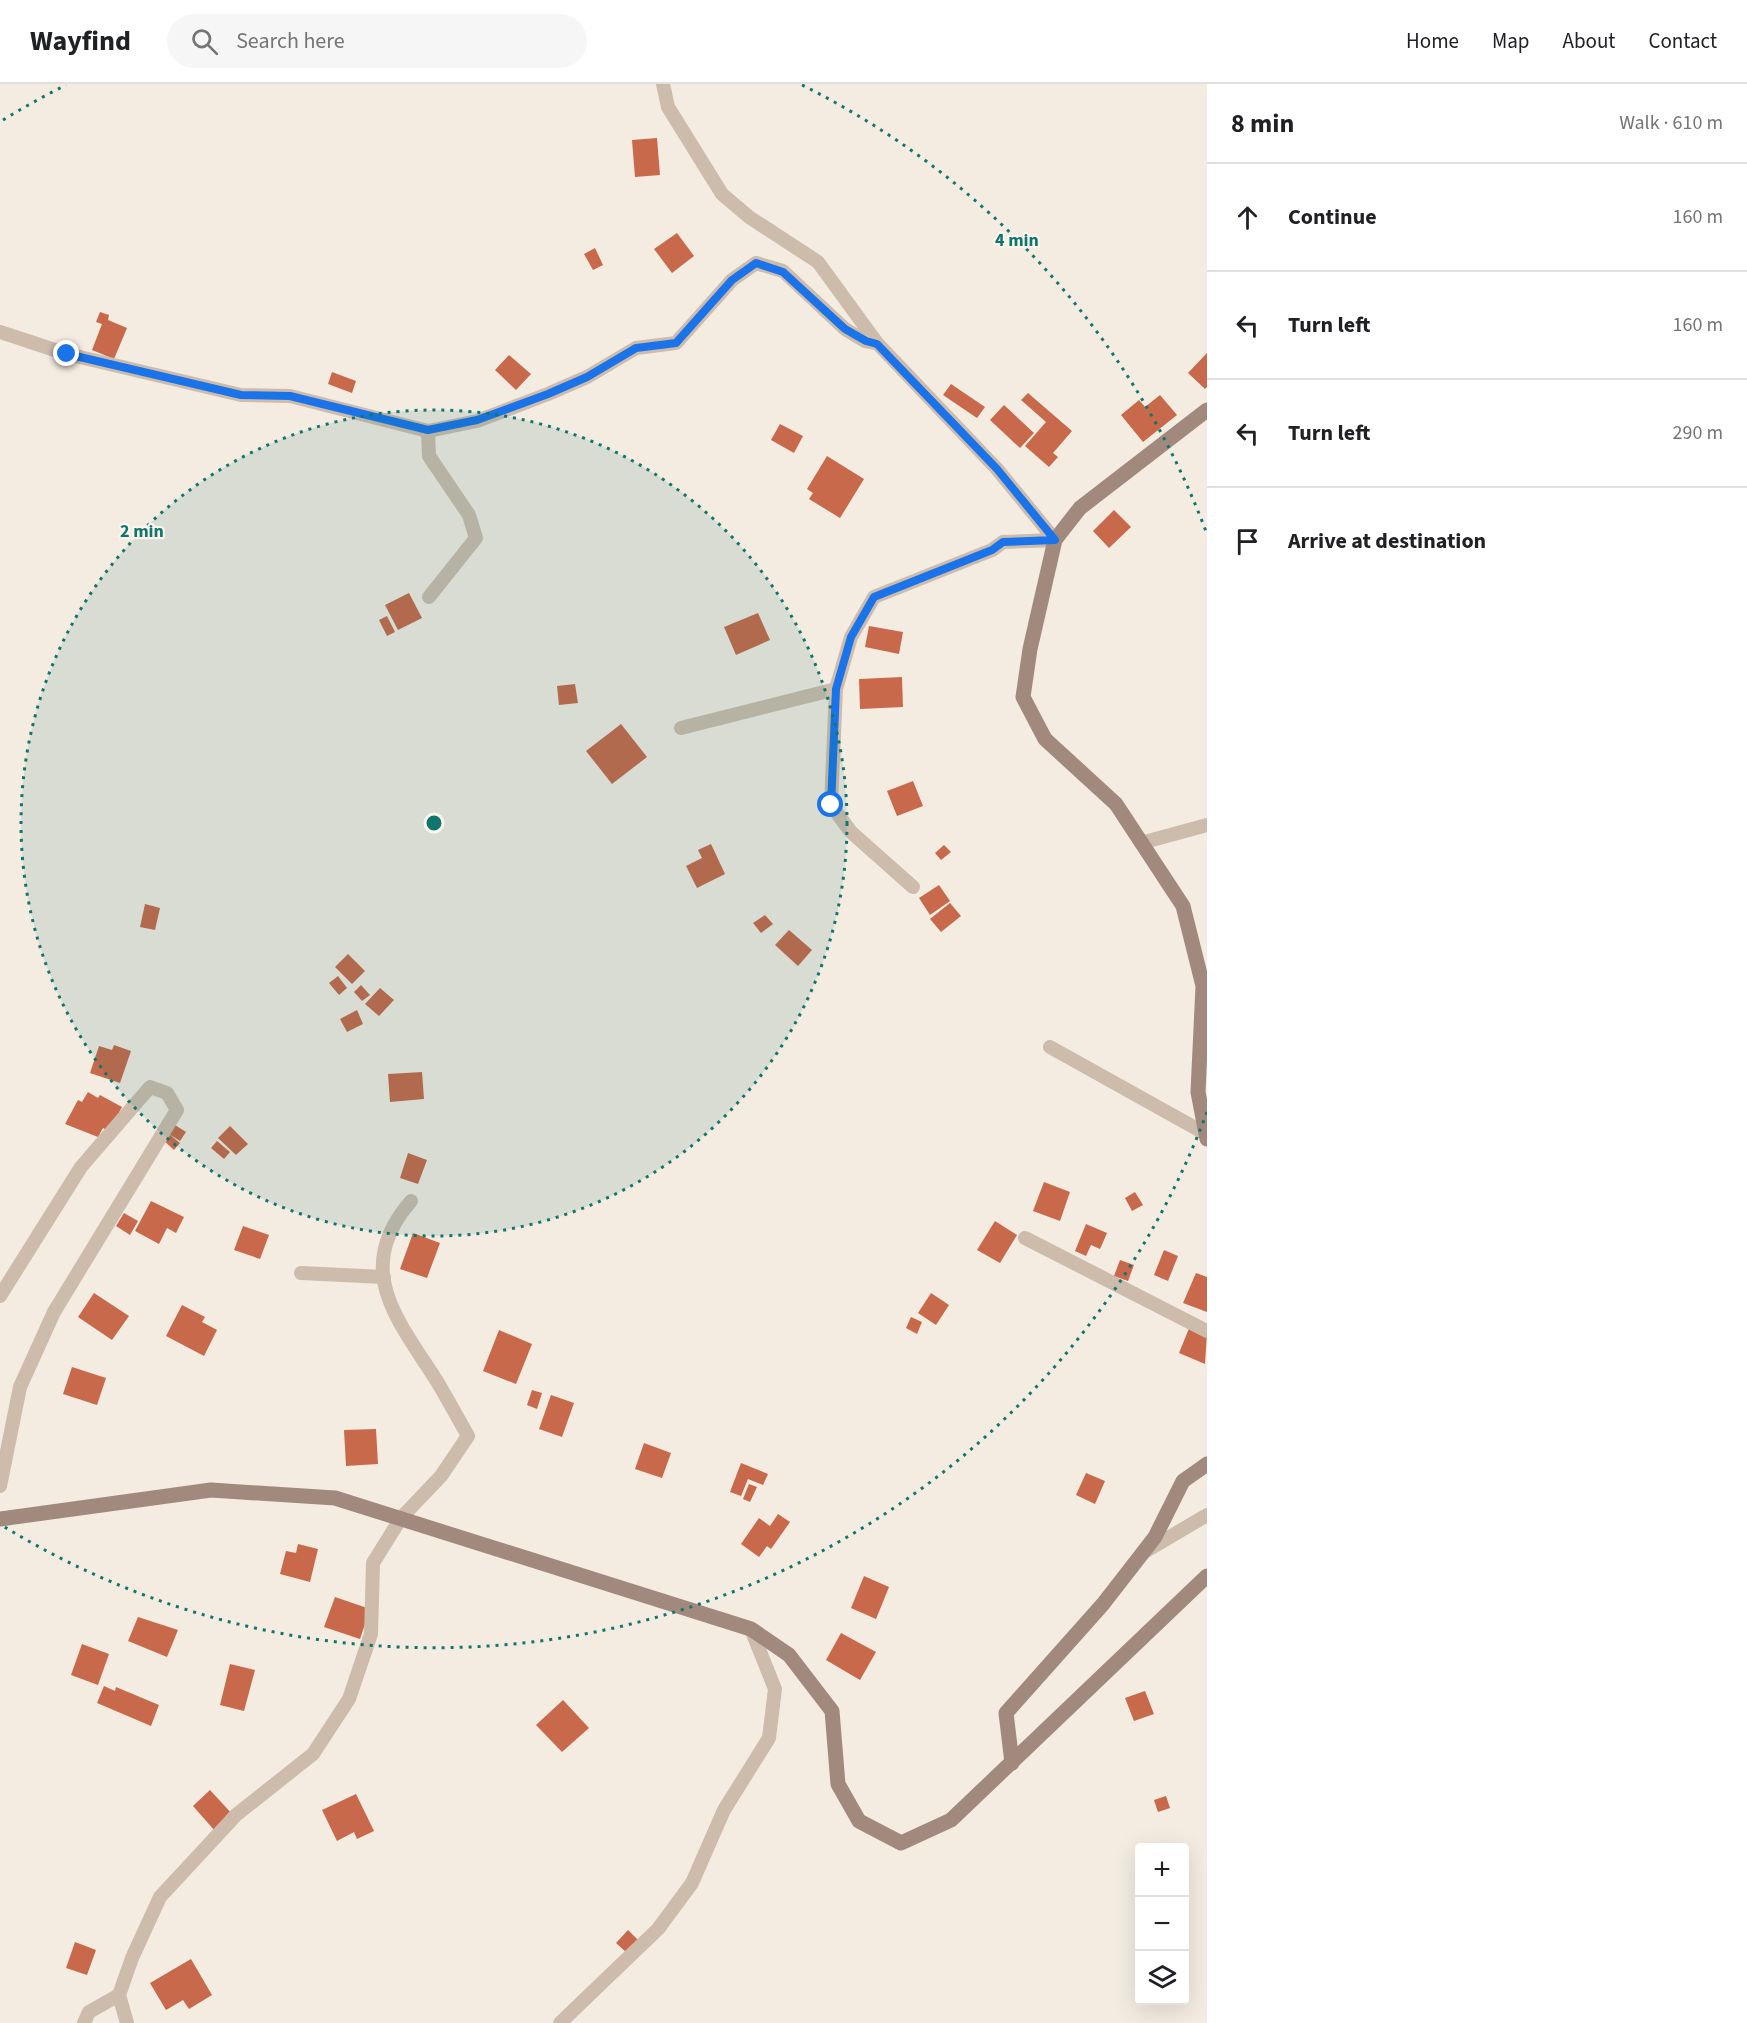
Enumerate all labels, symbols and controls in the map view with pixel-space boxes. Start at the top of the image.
search box [167,14,587,68]
text: Wayfind [30,21,131,61]
icon: search [188,25,221,58]
text: Search here [236,25,345,57]
text: Home [1406,26,1459,56]
text: Map [1492,26,1530,56]
text: About [1563,26,1615,56]
text: Contact [1648,26,1717,56]
text: 8 min [1231,105,1294,142]
text: Walk · 610 m [1619,109,1723,137]
icon: ahead [1231,201,1264,234]
text: Continue [1288,201,1377,233]
text: 160 m [1673,203,1723,231]
text: 4 min [995,228,1039,253]
icon: left [1231,309,1264,342]
text: Turn left [1288,309,1370,341]
text: 160 m [1673,311,1723,339]
route end [53,340,79,366]
icon: left [1231,417,1264,450]
text: Turn left [1288,417,1370,449]
text: 290 m [1673,419,1723,447]
text: 2 min [120,519,164,544]
icon: arrive [1231,525,1264,558]
text: Arrive at destination [1288,525,1486,557]
route start [817,791,843,817]
centre of rings [424,813,444,833]
map controls [1135,1843,1189,2005]
button: + [1135,1843,1189,1897]
button: − [1135,1897,1189,1951]
button: layers [1135,1951,1189,2005]

